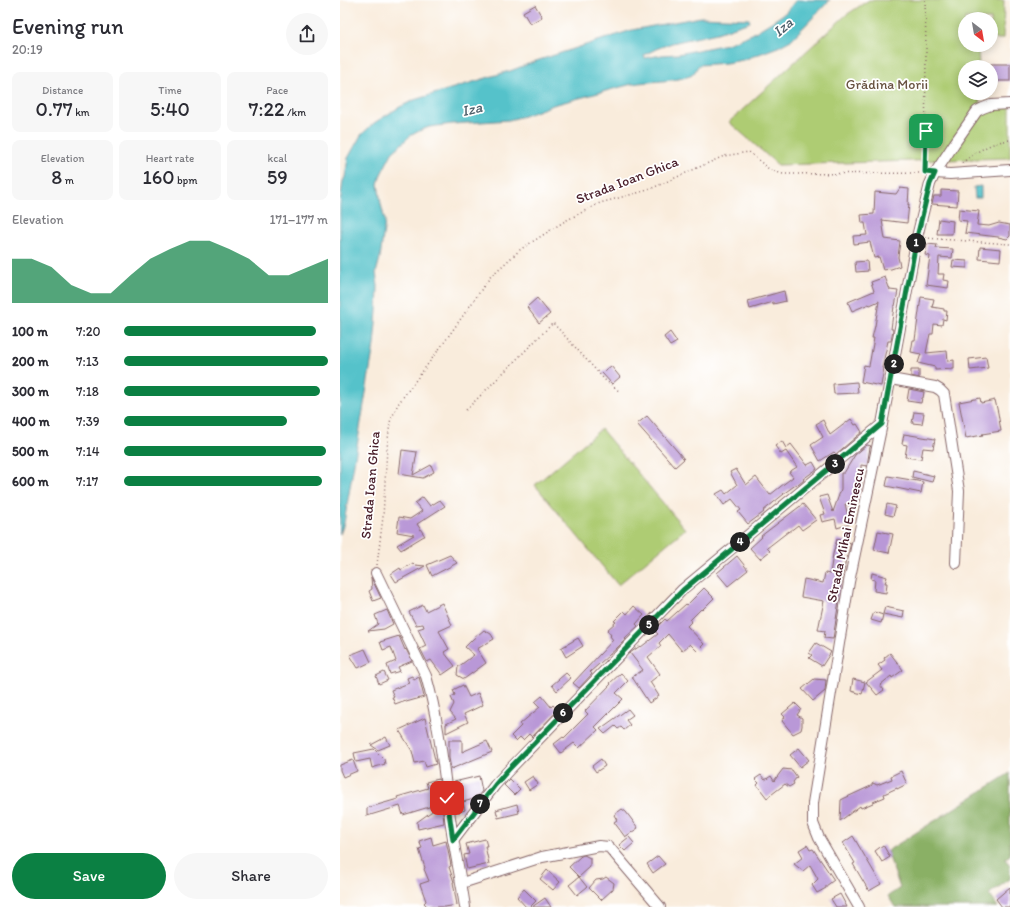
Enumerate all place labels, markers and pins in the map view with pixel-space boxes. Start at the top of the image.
pin [909,114,943,148]
pin: 1 [906,233,926,253]
pin: 2 [884,354,904,374]
pin: 3 [825,454,845,474]
pin: 4 [730,532,750,552]
pin: 5 [639,615,659,635]
pin: 6 [553,703,573,723]
pin [430,781,464,815]
pin: 7 [470,794,490,814]

